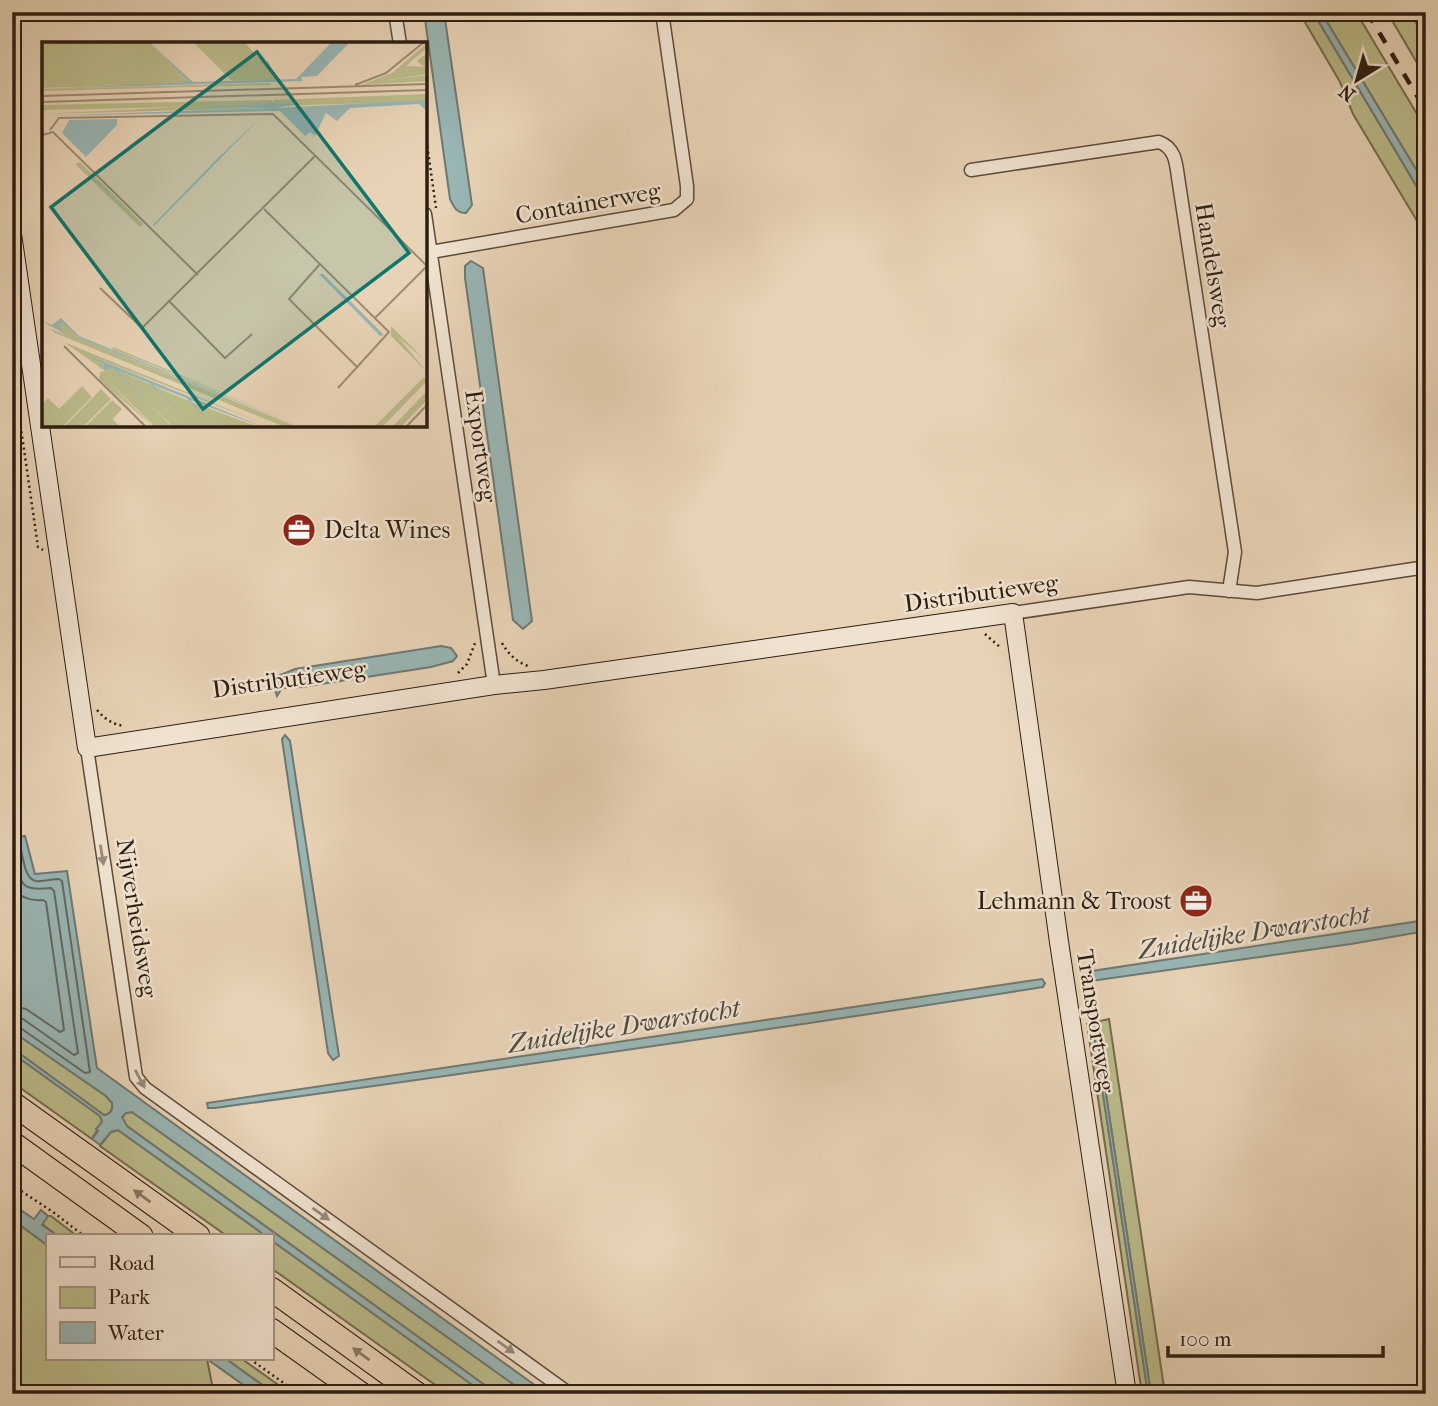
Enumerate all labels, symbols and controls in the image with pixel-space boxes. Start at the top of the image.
inset map [42,42,427,427]
north arrow [1322,46,1392,116]
text: N [1335,79,1360,106]
street label: Containerweg [513,176,664,230]
street label: Handelsweg [1189,200,1237,331]
street label: Exportweg [459,388,503,505]
office icon: Delta Wines [280,511,318,549]
place label: Delta Wines [324,516,451,544]
street label: Distributieweg [902,568,1061,618]
street label: Distributieweg [210,654,369,704]
street label: Nijverheidsweg [111,837,164,1001]
one-way arrow [97,844,108,866]
office icon: Lehmann & Troost [1177,882,1215,920]
place label: Lehmann & Troost [977,887,1172,915]
water label: Zuidelijke Dwarstocht [1134,898,1374,966]
street label: Transportweg [1071,947,1121,1096]
water label: Zuidelijke Dwarstocht [504,992,744,1060]
one-way arrow [134,1069,146,1089]
one-way arrow [133,1190,151,1204]
one-way arrow [312,1207,330,1221]
legend [46,1234,273,1360]
text: Road [108,1251,155,1275]
text: Park [108,1285,150,1309]
scale bar [1168,1315,1384,1359]
text: Water [107,1321,164,1345]
text: 100 m [1179,1327,1232,1351]
one-way arrow [497,1340,515,1354]
one-way arrow [352,1347,371,1361]

